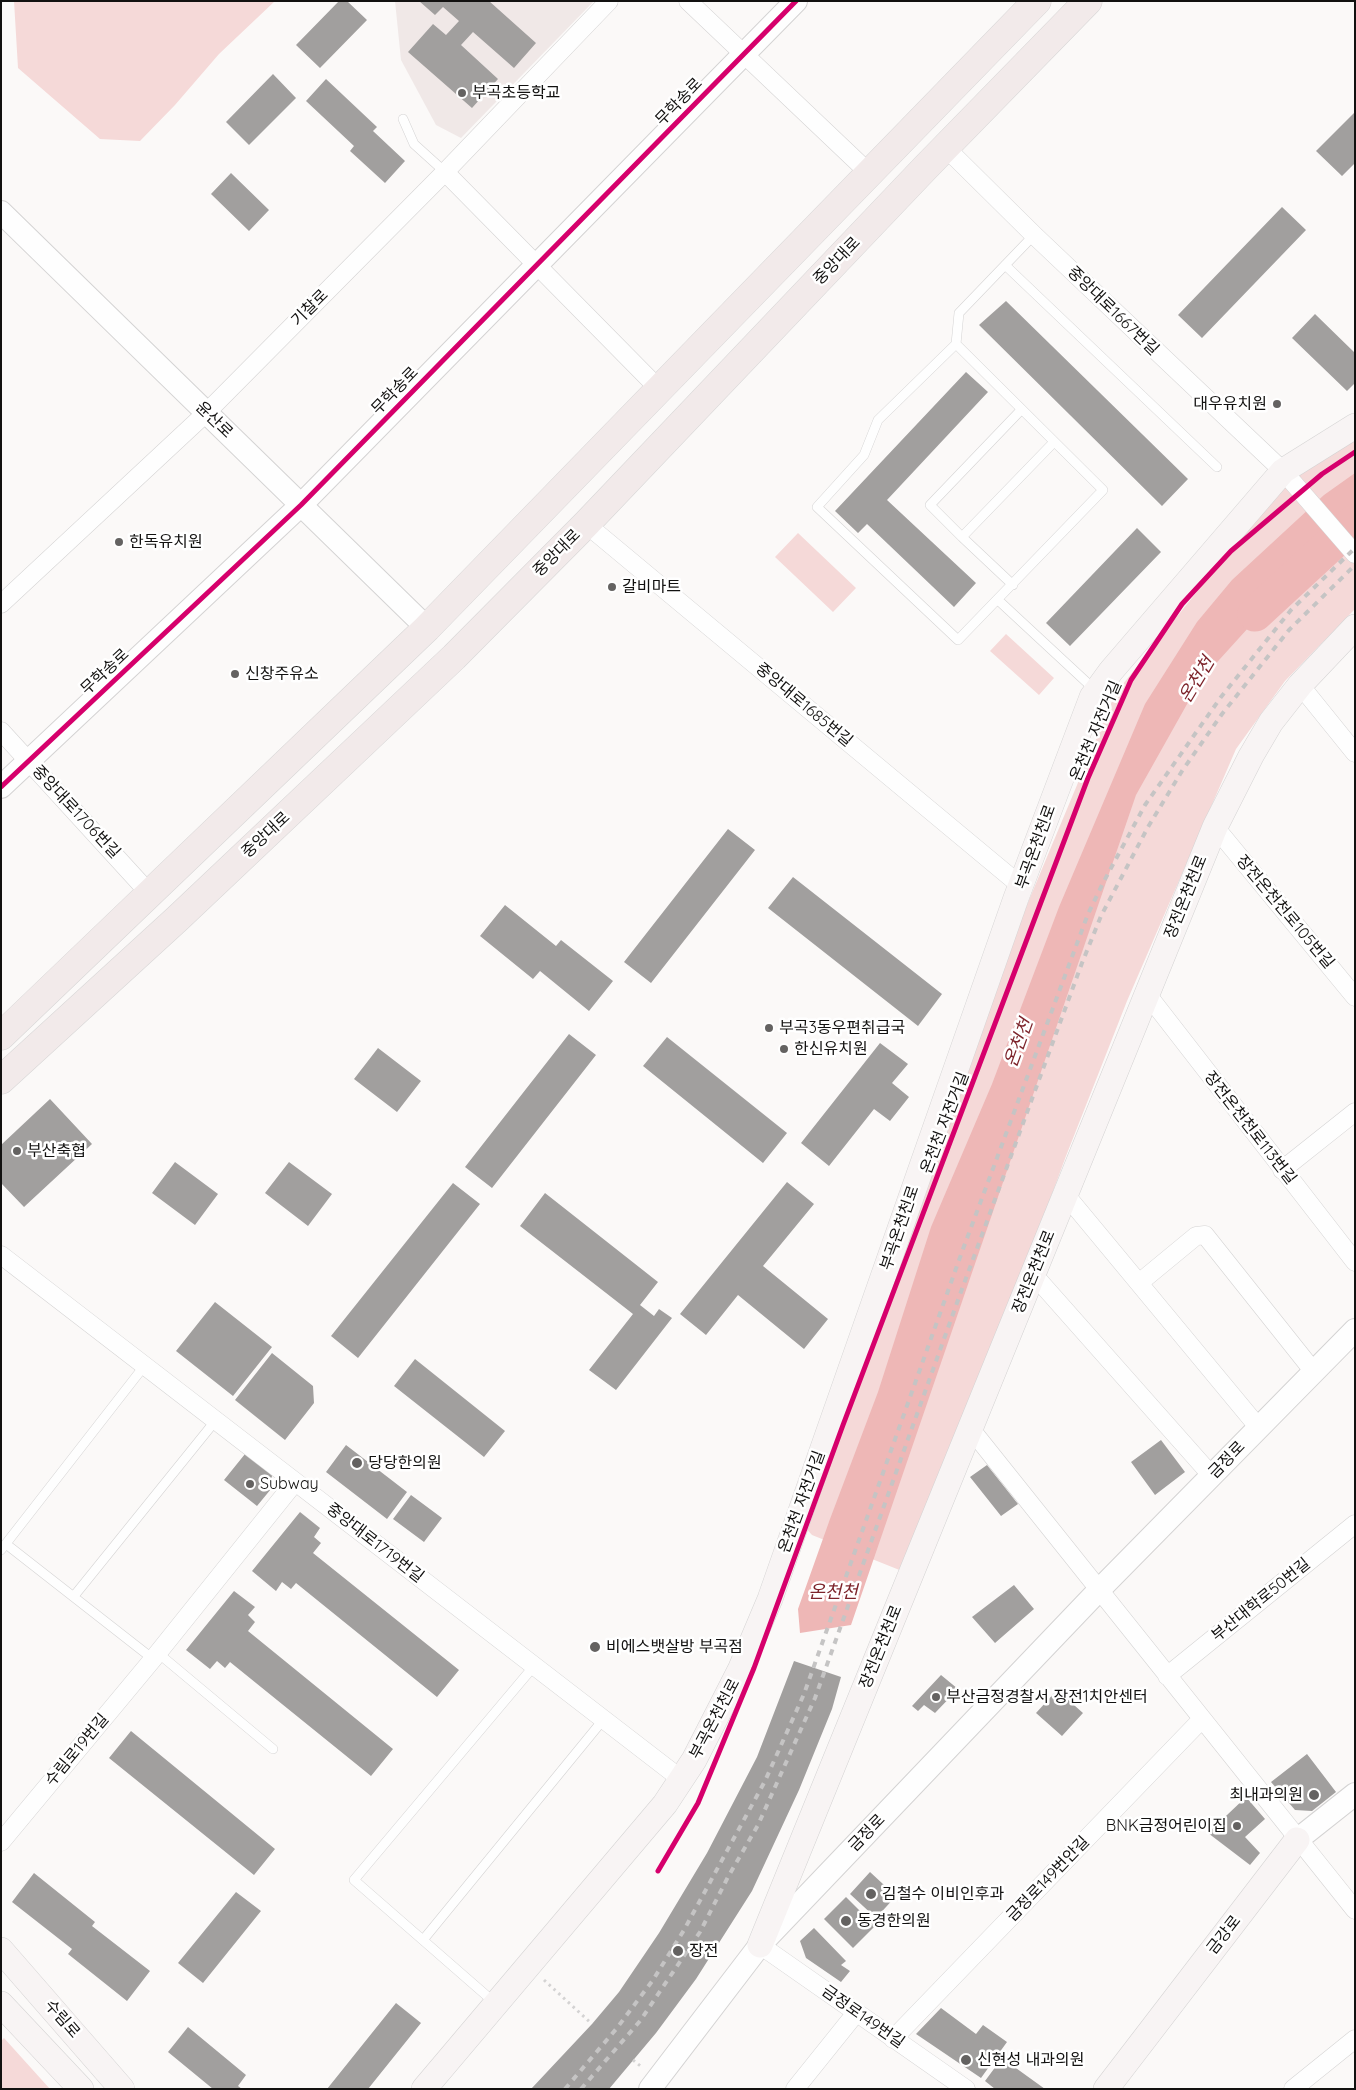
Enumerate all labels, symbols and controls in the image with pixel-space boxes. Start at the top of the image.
street label: 무학송로 [652,74,706,130]
place label: 부곡초등학교 [472,83,560,103]
marker: 부곡초등학교 [456,87,468,99]
street label: 중앙대로 [810,233,864,289]
street label: 중앙대로1667번길 [1063,263,1163,359]
street label: 기찰로 [288,286,332,330]
street label: 무학송로 [368,363,422,419]
place label: 대우유치원 [1193,394,1267,414]
street label: 윤산로 [191,398,237,442]
marker: 대우유치원 [1271,398,1283,410]
street label: 중앙대로 [529,525,585,581]
place label: 한독유치원 [129,532,203,552]
marker: 한독유치원 [113,536,125,548]
place label: 갈비마트 [622,577,681,597]
marker: 갈비마트 [606,581,618,593]
street label: 무학송로 [77,645,133,699]
water label: 온천천 [1175,653,1219,707]
street label: 중앙대로1685번길 [752,659,856,751]
place label: 신창주유소 [245,664,319,684]
marker: 신창주유소 [229,668,241,680]
street label: 온천천 자전거길 [1066,678,1126,784]
street label: 중앙대로1706번길 [28,761,124,863]
street label: 부곡온천천로 [1012,802,1060,892]
street label: 중앙대로 [238,808,294,862]
street label: 장전온천천로105번길 [1232,851,1338,973]
street label: 장전온천천로 [1161,852,1211,942]
water label: 온천천 [1000,1016,1038,1070]
place label: 부곡3동우편취급국 [779,1018,905,1038]
marker: 부곡3동우편취급국 [763,1022,775,1034]
place label: 한신유치원 [794,1039,868,1059]
marker: 한신유치원 [778,1043,790,1055]
street label: 장전온천천로113번길 [1200,1068,1300,1188]
street label: 온천천 자전거길 [917,1069,973,1177]
place label: 부산축협 [27,1141,86,1161]
marker: 부산축협 [11,1145,23,1157]
street label: 부곡온천천로 [877,1183,923,1273]
street label: 장전온천천로 [1009,1227,1059,1317]
street label: 금정로 [1205,1437,1249,1483]
street label: 온천천 자전거길 [775,1448,829,1556]
place label: 당당한의원 [368,1453,442,1473]
marker: 당당한의원 [350,1456,364,1470]
place label: Subway [260,1474,319,1494]
marker: Subway [244,1478,256,1490]
street label: 중앙대로1719번길 [323,1499,427,1587]
street label: 부산대학로50번길 [1208,1554,1314,1646]
water label: 온천천 [808,1582,858,1604]
street label: 장전온천천로 [856,1602,906,1692]
place label: 비에스뱃살방 부곡점 [606,1637,743,1657]
marker: 비에스뱃살방 부곡점 [588,1640,602,1654]
street label: 부곡온천천로 [686,1676,744,1762]
place label: 부산금정경찰서 장전1치안센터 [946,1687,1148,1707]
marker: 부산금정경찰서 장전1치안센터 [930,1691,942,1703]
street label: 수림로19번길 [41,1710,113,1790]
place label: 최내과의원 [1229,1785,1303,1805]
marker: 최내과의원 [1307,1788,1321,1802]
street label: 금정로 [845,1810,889,1856]
place label: BNK금정어린이집 [1106,1816,1227,1836]
marker: BNK금정어린이집 [1231,1820,1243,1832]
street label: 금정로149번안길 [1003,1832,1093,1926]
place label: 김철수 이비인후과 [882,1884,1004,1904]
marker: 김철수 이비인후과 [864,1887,878,1901]
place label: 동경한의원 [857,1911,931,1931]
street label: 금강로 [1203,1912,1245,1958]
marker: 동경한의원 [839,1914,853,1928]
place label: 장전 [689,1941,718,1961]
marker: 장전 [671,1944,685,1958]
street label: 금정로149번길 [818,1982,908,2052]
street label: 수림로 [40,1996,84,2042]
place label: 신현성 내과의원 [977,2050,1084,2070]
marker: 신현성 내과의원 [959,2053,973,2067]

